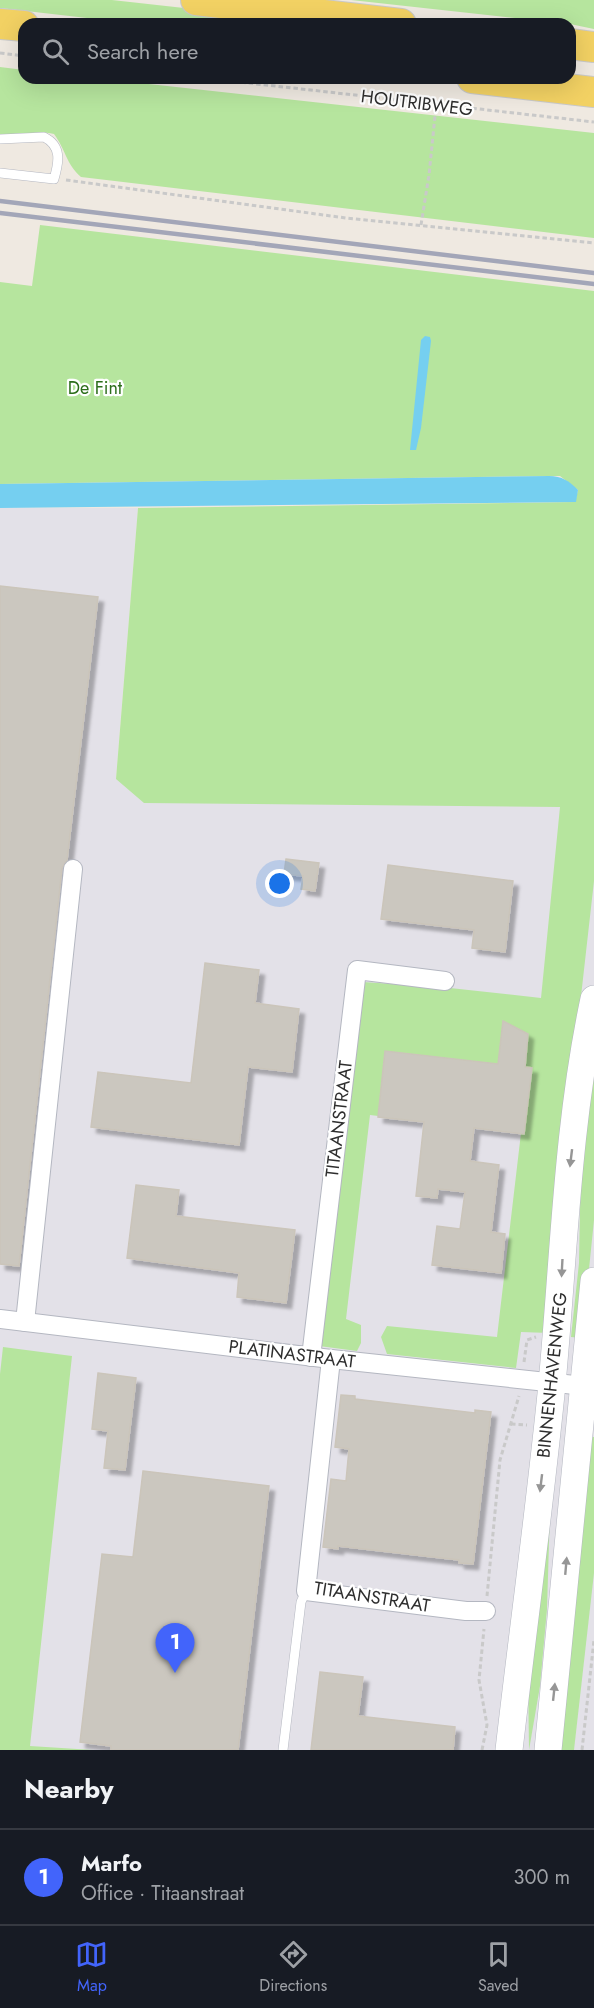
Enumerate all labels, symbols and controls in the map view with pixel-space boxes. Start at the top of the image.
search box [18,18,576,84]
icon: search [39,35,72,68]
text: Search here [87,35,198,67]
street label: HOUTRIBWEG [359,83,475,123]
park label: De Fint [68,375,123,401]
your location [265,869,294,898]
street label: TITAANSTRAAT [319,1059,359,1179]
one-way arrow [566,1148,576,1167]
one-way arrow [557,1258,567,1277]
street label: BINNENHAVENWEG [530,1291,574,1459]
street label: PLATINASTRAAT [227,1333,357,1375]
one-way arrow [536,1473,545,1492]
one-way arrow [561,1557,571,1576]
street label: TITAANSTRAAT [312,1575,433,1619]
pin: 1 [156,1624,195,1673]
one-way arrow [549,1682,559,1701]
text: Nearby [24,1770,113,1808]
text: Marfo [81,1847,142,1879]
text: 1 [38,1863,49,1892]
text: 300 m [513,1863,570,1892]
text: Office · Titaanstraat [81,1879,244,1908]
tab: Map [75,1938,108,1997]
tab: Directions [259,1938,327,1997]
tab: Saved [478,1938,519,1997]

